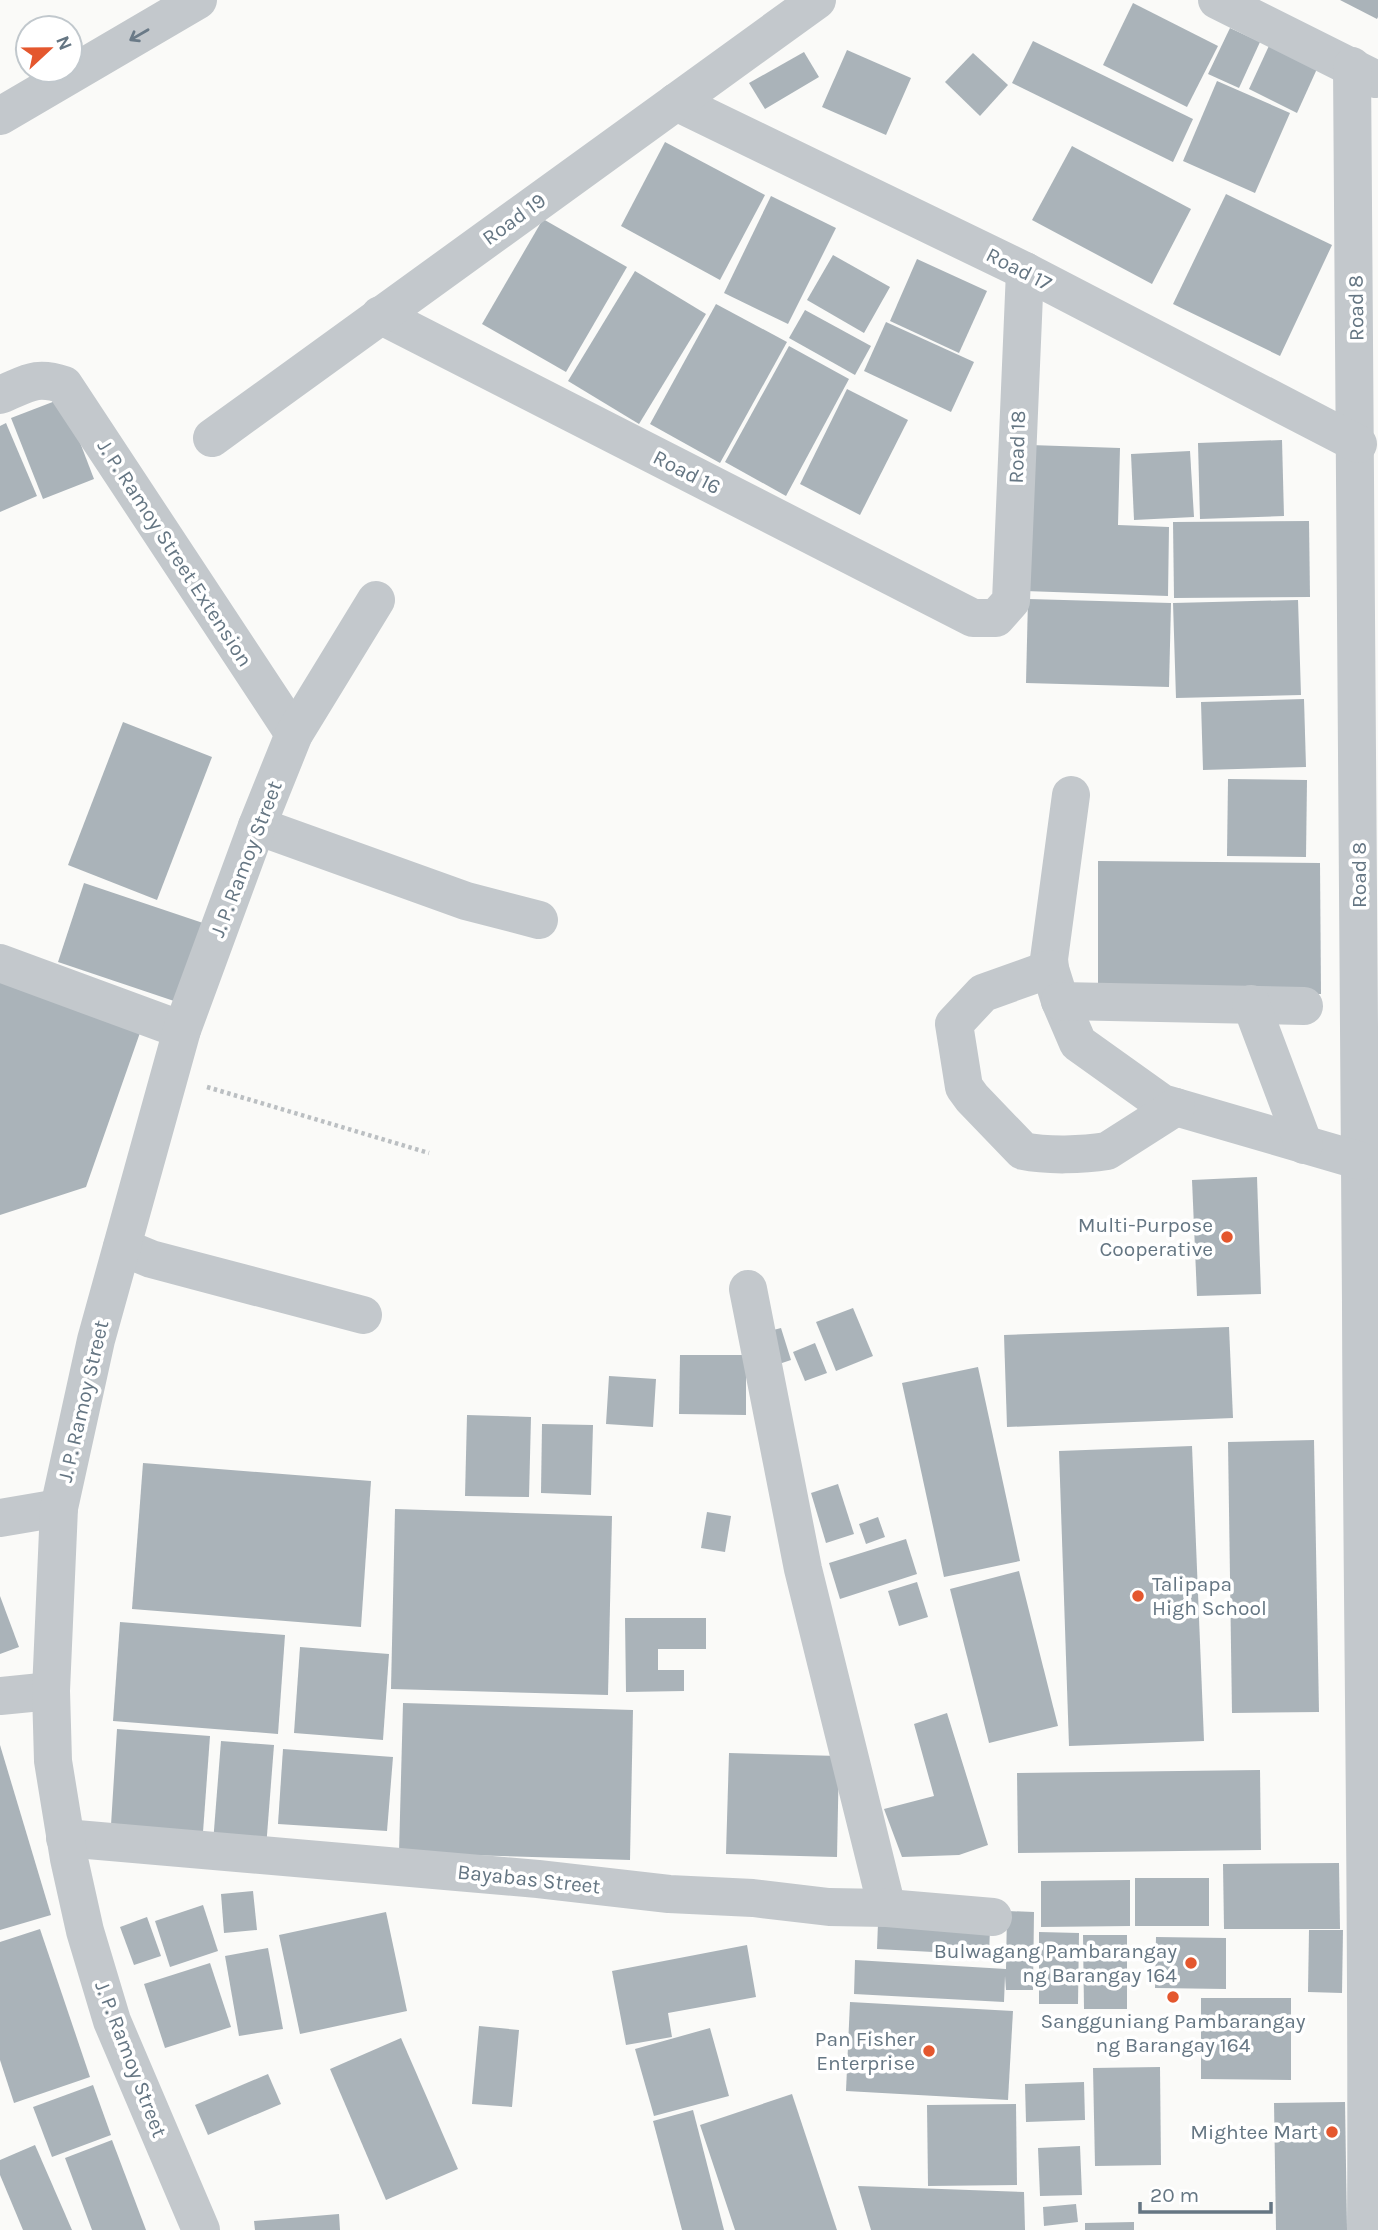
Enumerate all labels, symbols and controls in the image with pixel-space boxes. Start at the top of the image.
north arrow [14,14,84,84]
one-way arrow [129,28,149,42]
text: N [51,33,77,53]
street label: Road 19 [478,188,550,250]
street label: Road 17 [982,242,1056,296]
street label: Road 8 [1343,275,1369,341]
street label: Road 18 [1004,410,1030,484]
street label: J. P. Ramoy Street Extension [93,435,257,671]
street label: Road 16 [649,445,725,499]
street label: J. P. Ramoy Street [205,777,287,941]
street label: Road 8 [1347,842,1371,908]
place label: Multi-Purpose Cooperative [1078,1213,1213,1261]
marker: Multi-Purpose Cooperative [1219,1229,1235,1245]
street label: J. P. Ramoy Street [53,1318,113,1484]
place label: Talipapa High School [1152,1572,1267,1620]
marker: Talipapa High School [1130,1588,1146,1604]
street label: Bayabas Street [456,1860,602,1898]
place label: Bulwagang Pambarangay ng Barangay 164 [934,1939,1177,1987]
marker: Bulwagang Pambarangay ng Barangay 164 [1183,1955,1199,1971]
street label: J. P. Ramoy Street [90,1977,172,2141]
marker: Sangguniang Pambarangay ng Barangay 164 [1165,1989,1181,2005]
place label: Sangguniang Pambarangay ng Barangay 164 [1040,2009,1306,2057]
place label: Pan Fisher Enterprise [815,2027,915,2075]
marker: Pan Fisher Enterprise [921,2043,937,2059]
place label: Mightee Mart [1190,2120,1318,2144]
marker: Mightee Mart [1324,2124,1340,2140]
scale bar [1140,2170,1271,2214]
text: 20 m [1150,2183,1199,2207]

